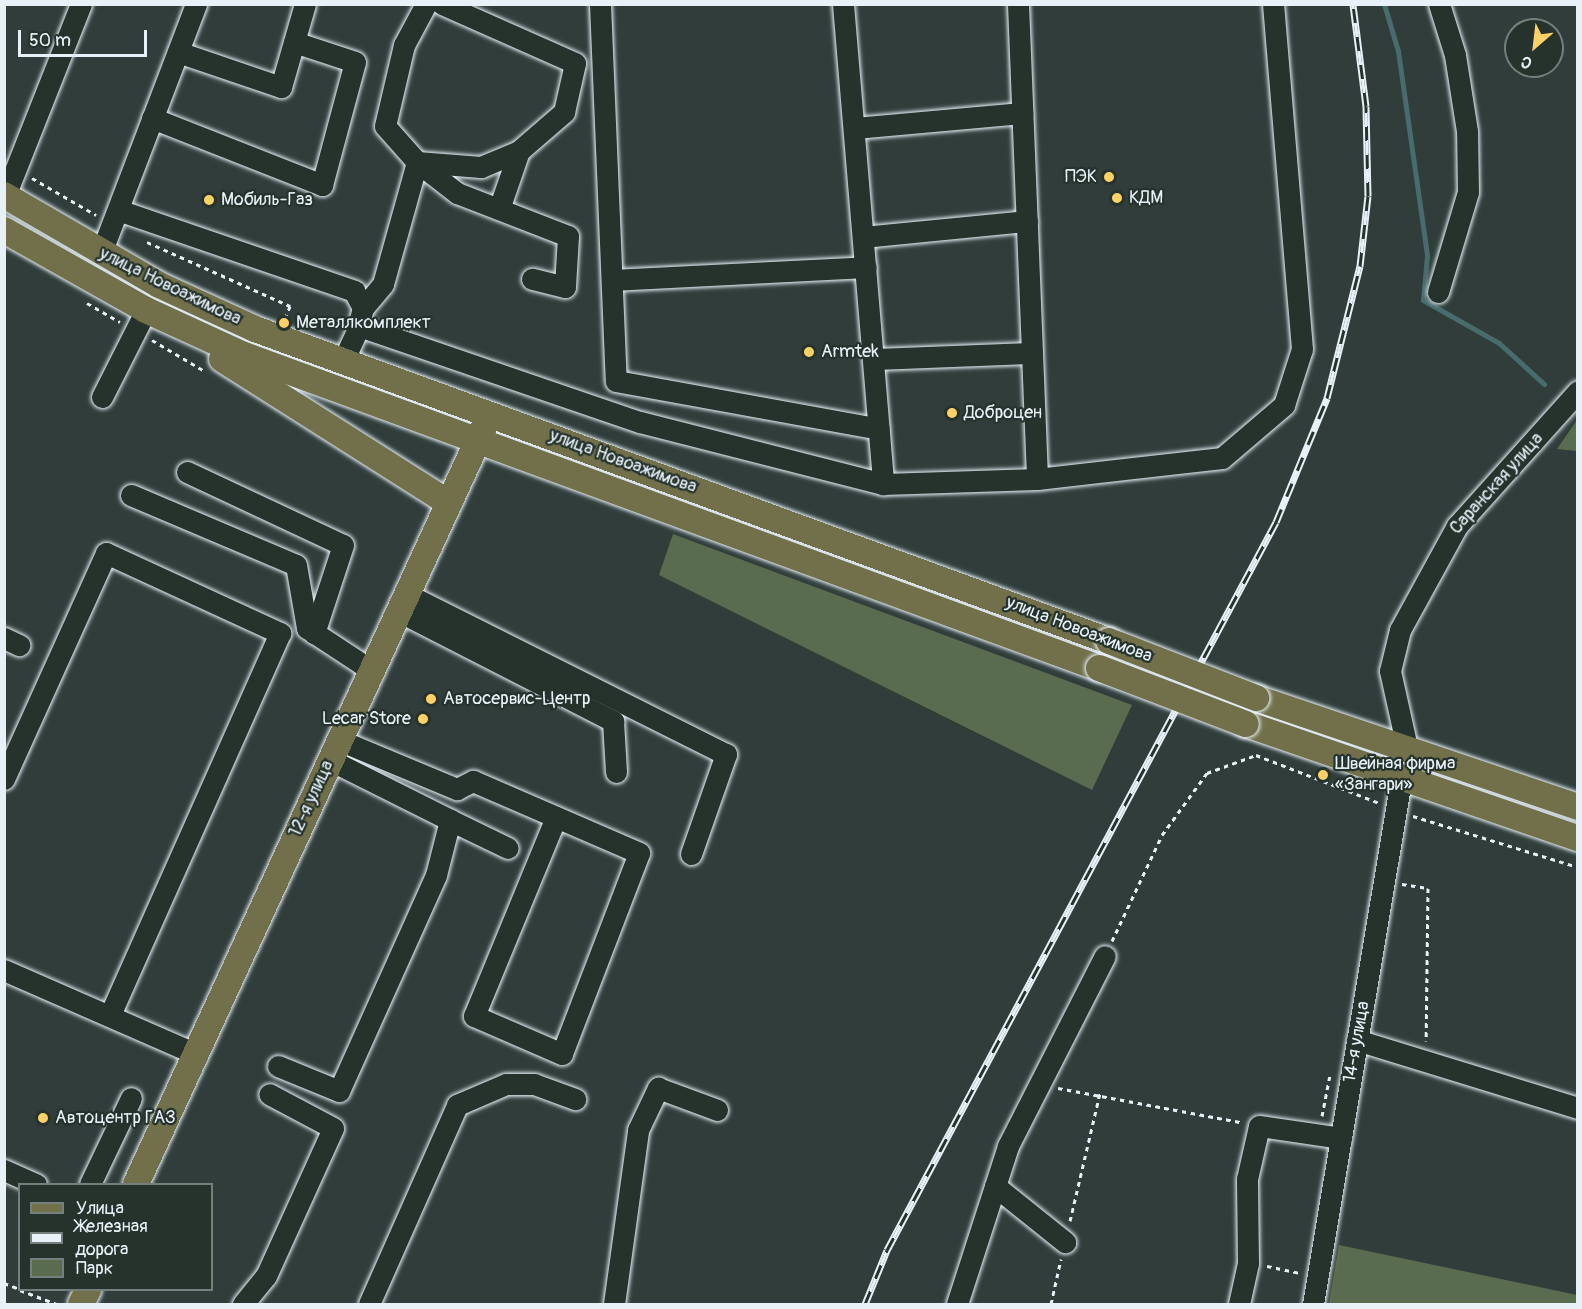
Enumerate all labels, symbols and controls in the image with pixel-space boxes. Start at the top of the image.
scale bar [21,18,150,56]
north arrow [1504,18,1564,78]
text: 50 m [29,29,71,52]
text: С [1517,51,1536,73]
place label: ПЭК [1065,166,1097,188]
marker: ПЭК [1102,170,1116,184]
place label: КДМ [1129,187,1163,209]
place label: Мобиль-Газ [221,189,313,211]
marker: КДМ [1110,191,1124,205]
marker: Мобиль-Газ [202,193,216,207]
street label: улица Новоажимова [96,243,244,331]
place label: Металлкомплект [296,312,431,334]
marker: Металлкомплект [277,316,291,330]
place label: Armtek [821,341,879,363]
marker: Armtek [802,345,816,359]
place label: Доброцен [964,402,1042,424]
marker: Доброцен [945,406,959,420]
street label: улица Новоажимова [546,425,700,499]
street label: Саранская улица [1446,429,1548,539]
street label: улица Новоажимова [1003,592,1155,668]
place label: Автосервис-Центр [443,688,591,710]
marker: Автосервис-Центр [424,692,438,706]
place label: Lecar Store [322,708,411,730]
marker: Lecar Store [416,712,430,726]
place label: Швейная фирма «Зангари» [1335,754,1455,796]
street label: 12-я улица [285,757,339,841]
marker: Швейная фирма «Зангари» [1316,768,1330,782]
street label: 14-я улица [1339,1000,1375,1084]
place label: Автоцентр ГАЗ [55,1107,176,1129]
marker: Автоцентр ГАЗ [36,1111,50,1125]
legend [18,1183,213,1291]
text: Улица [76,1197,124,1220]
text: Железная дорога [75,1215,148,1261]
text: Парк [76,1257,113,1280]

